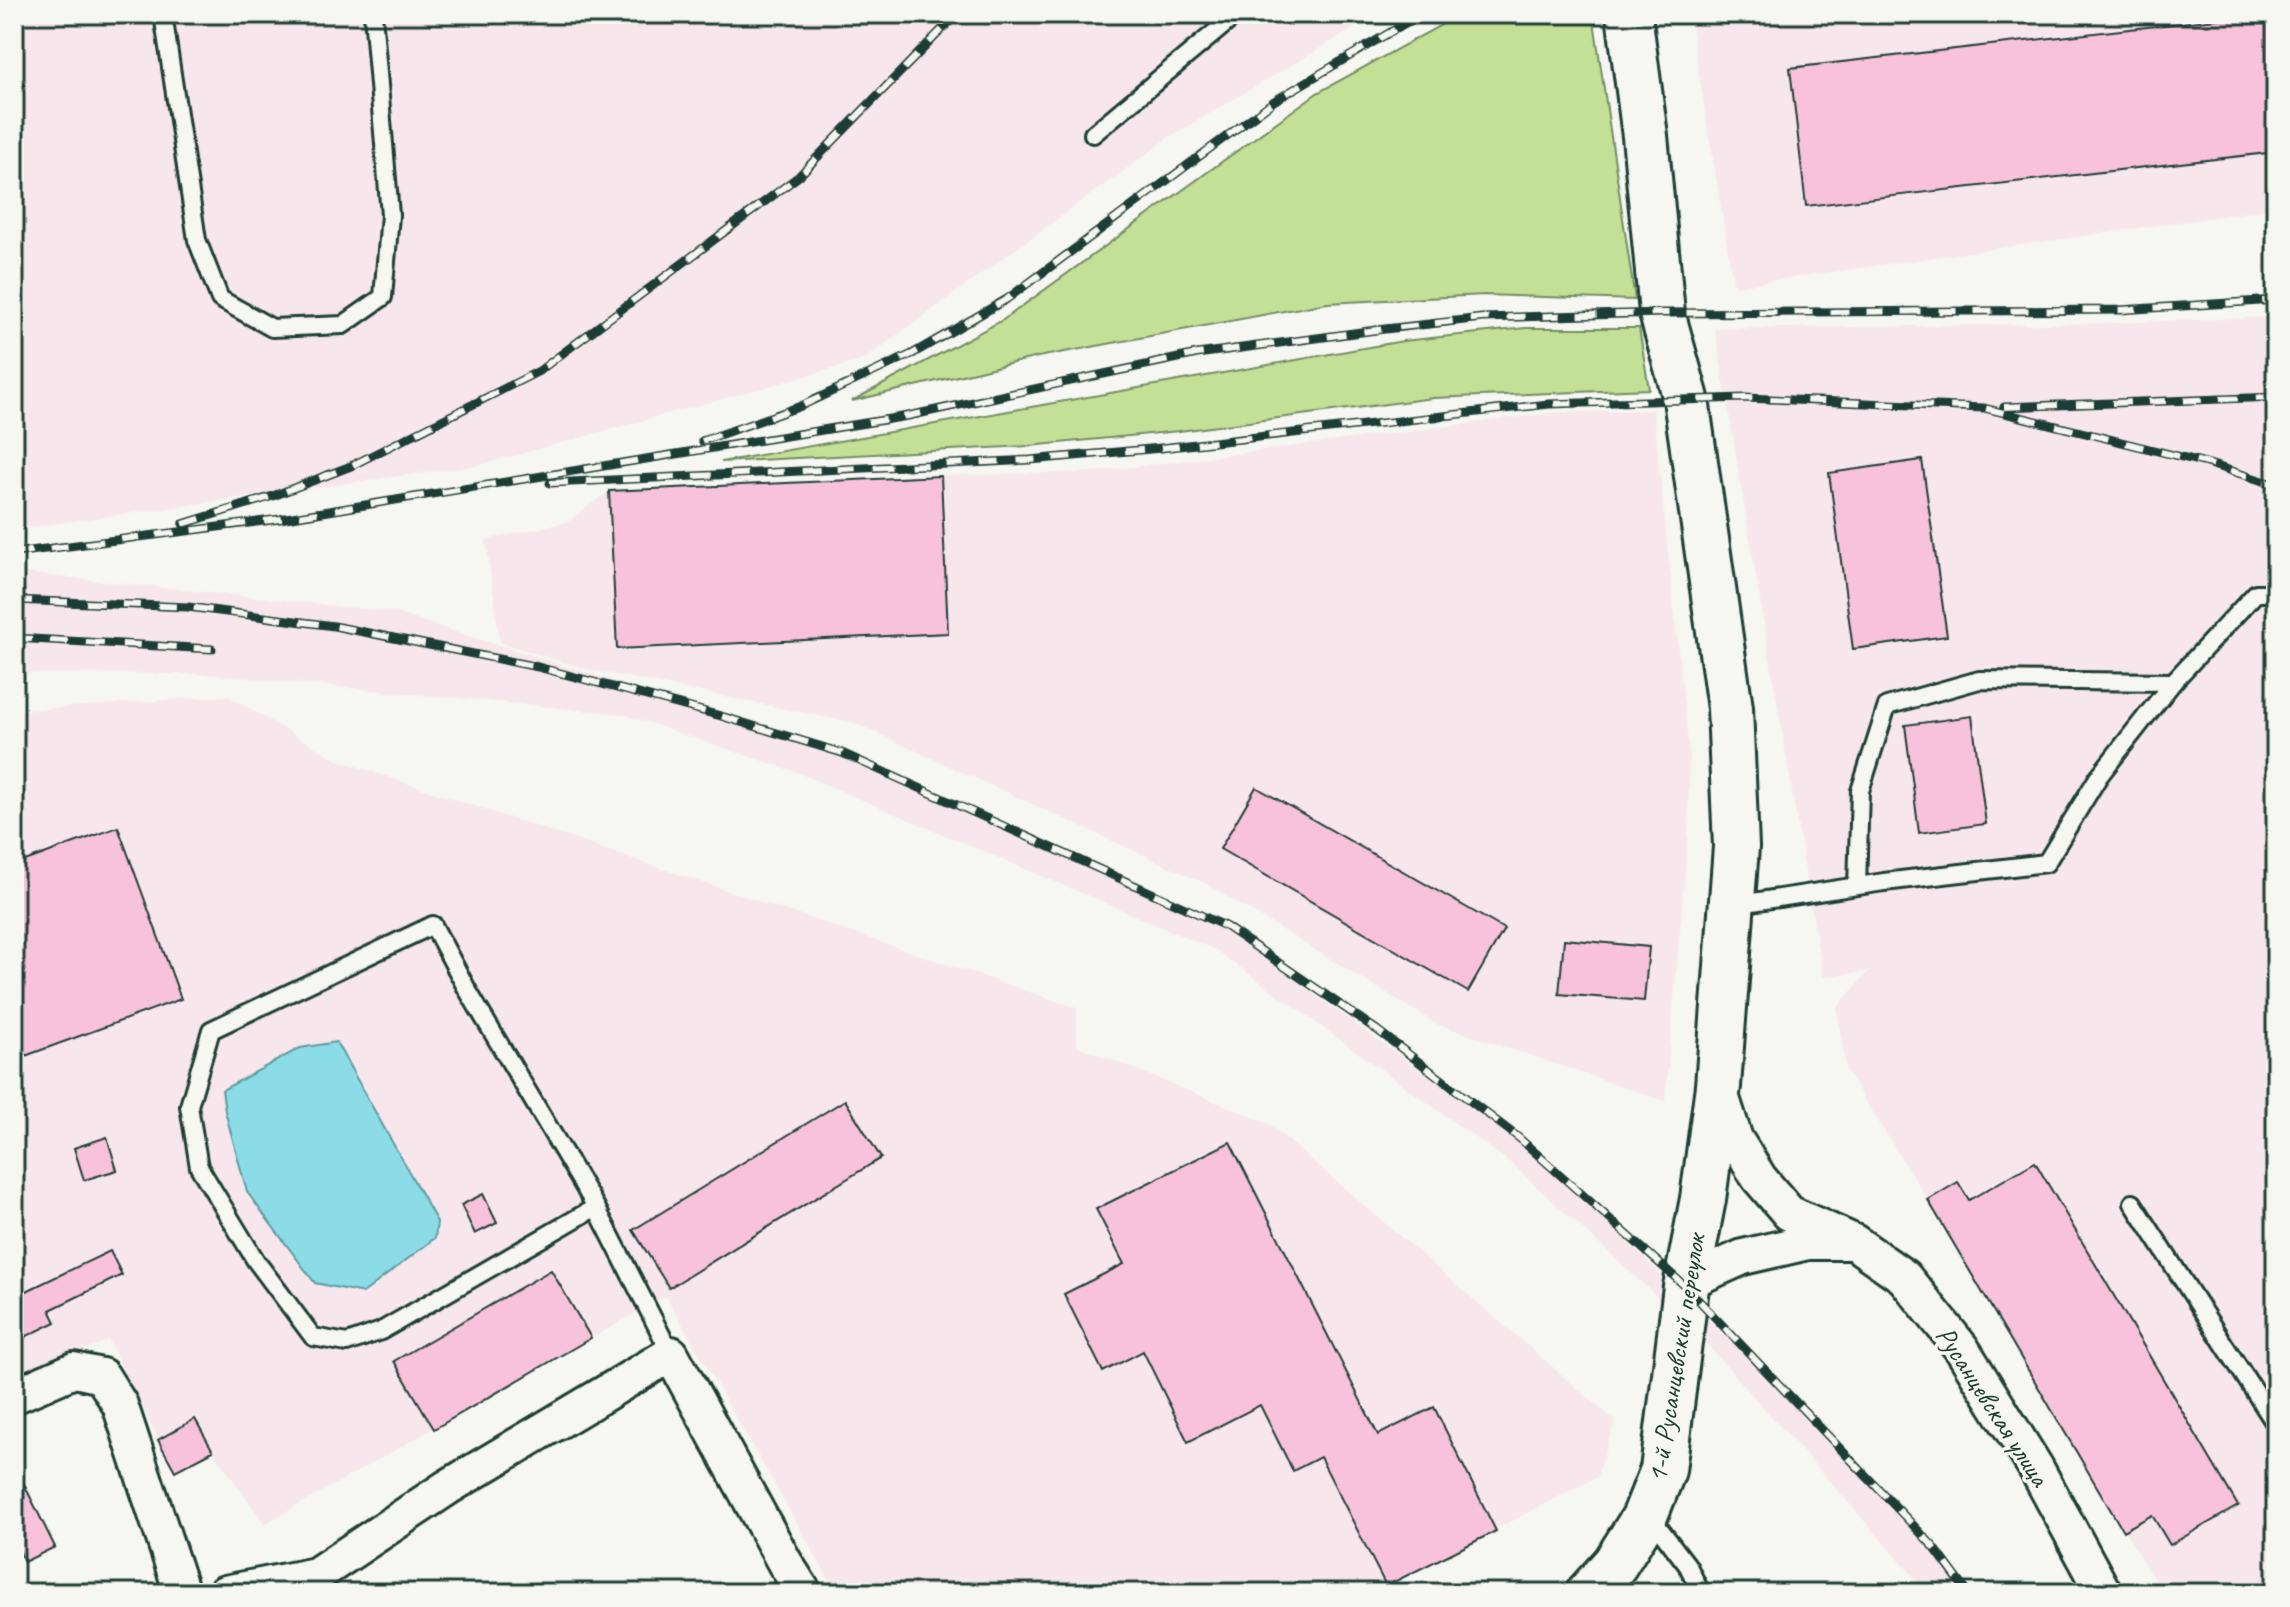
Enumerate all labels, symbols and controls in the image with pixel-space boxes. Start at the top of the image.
street label: 1-й Русанцевский переулок [1639,1229,1713,1485]
street label: Русанцевская улица [1928,1320,2059,1494]

